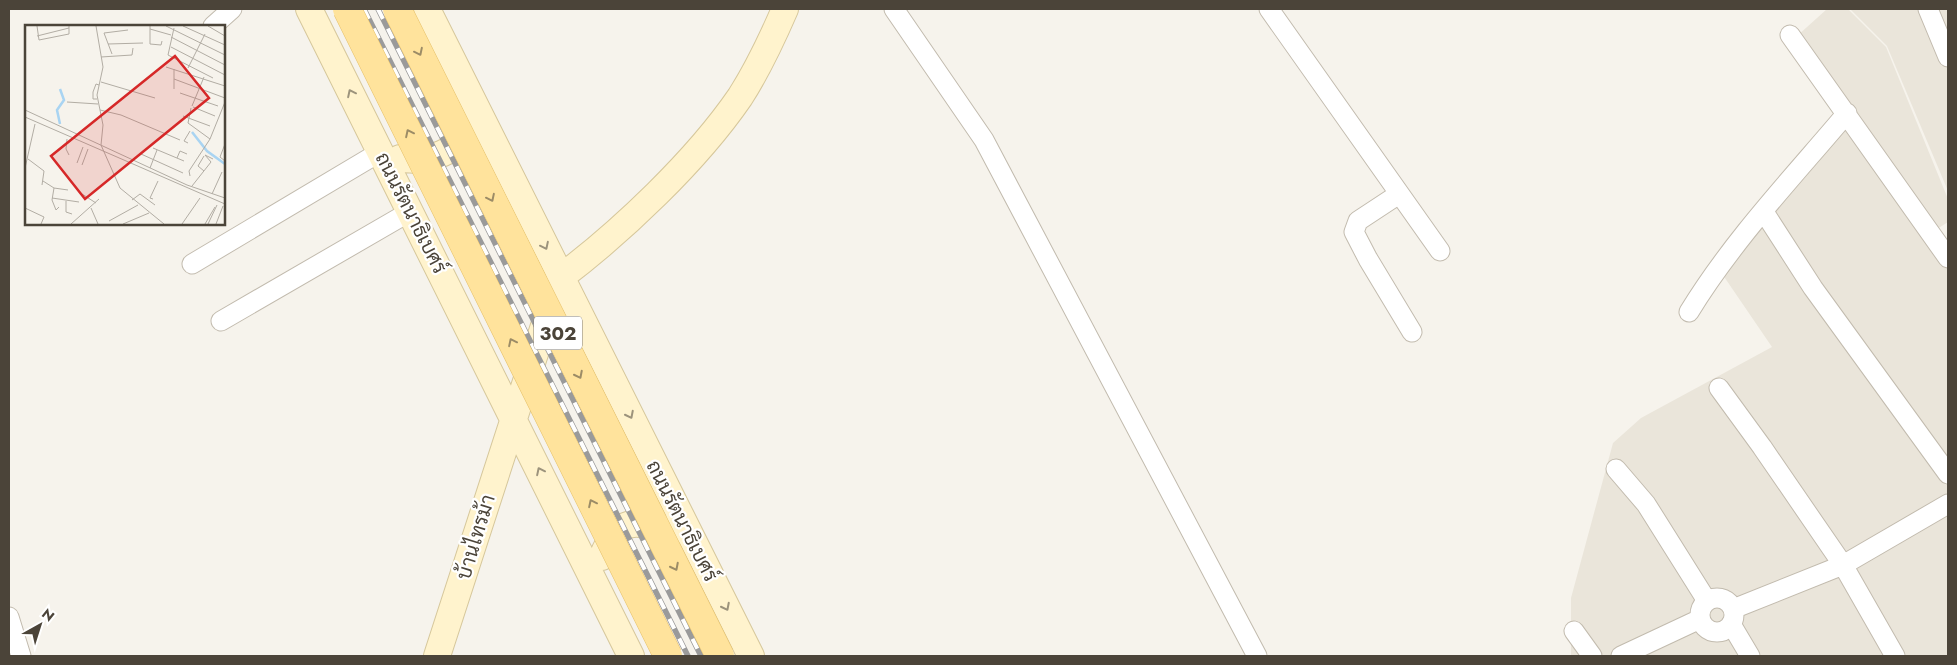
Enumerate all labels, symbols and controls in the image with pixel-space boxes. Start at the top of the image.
inset map [25,25,225,225]
one-way arrow [413,47,423,56]
one-way arrow [346,89,357,98]
one-way arrow [405,129,415,138]
street label: ถนนรัตนาธิเบศร์ [368,147,454,279]
one-way arrow [485,193,495,202]
one-way arrow [539,241,549,250]
road number: 302 [534,316,582,349]
one-way arrow [508,338,518,347]
one-way arrow [573,370,583,379]
one-way arrow [624,410,634,419]
street label: ถนนรัตนาธิเบศร์ [639,455,725,587]
one-way arrow [536,467,546,476]
street label: บ้านไทรม้า [449,491,503,583]
one-way arrow [588,499,598,508]
one-way arrow [669,562,679,571]
north arrow [15,600,65,650]
one-way arrow [720,602,730,611]
text: N [38,604,59,626]

